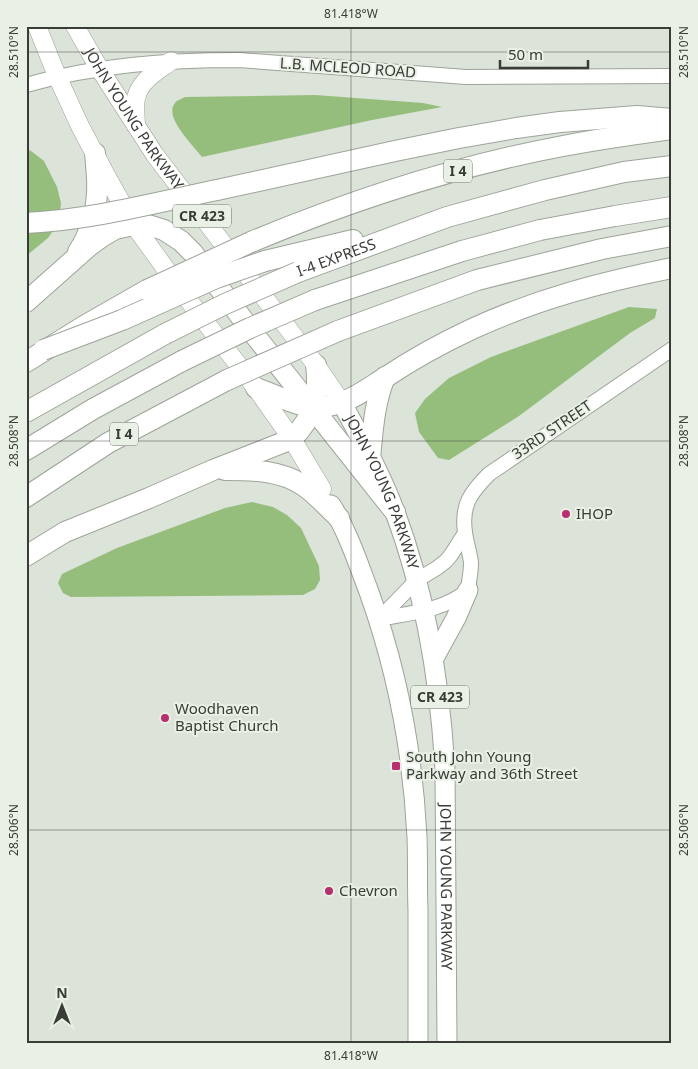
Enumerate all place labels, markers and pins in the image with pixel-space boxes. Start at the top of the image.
place label: IHOP [576,503,613,523]
marker: IHOP [560,508,572,520]
place label: Woodhaven Baptist Church [175,698,279,735]
marker: Woodhaven Baptist Church [159,712,171,724]
place label: South John Young Parkway and 36th Street [406,746,578,783]
marker: South John Young Parkway and 36th Street [390,760,402,772]
place label: Chevron [339,880,398,900]
marker: Chevron [323,885,335,897]

